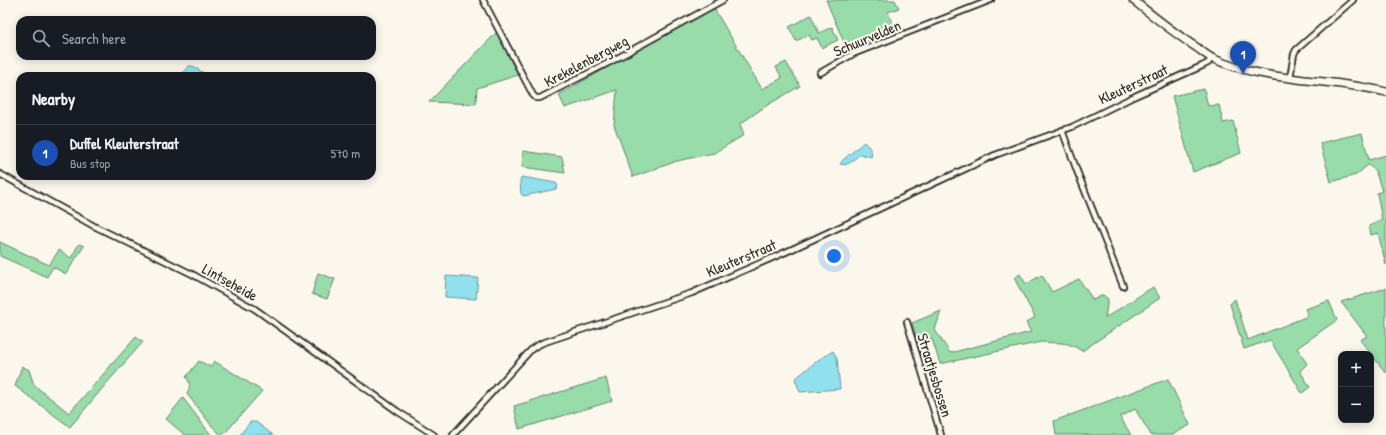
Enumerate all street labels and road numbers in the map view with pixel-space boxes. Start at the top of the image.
street label: Schuurvelden [830,14,904,62]
street label: Krekelenbergweg [540,30,632,92]
street label: Kleuterstraat [1095,58,1172,109]
street label: Kleuterstraat [703,233,780,282]
street label: Lintseheide [199,258,261,306]
street label: Straatjesbossen [912,331,958,420]

